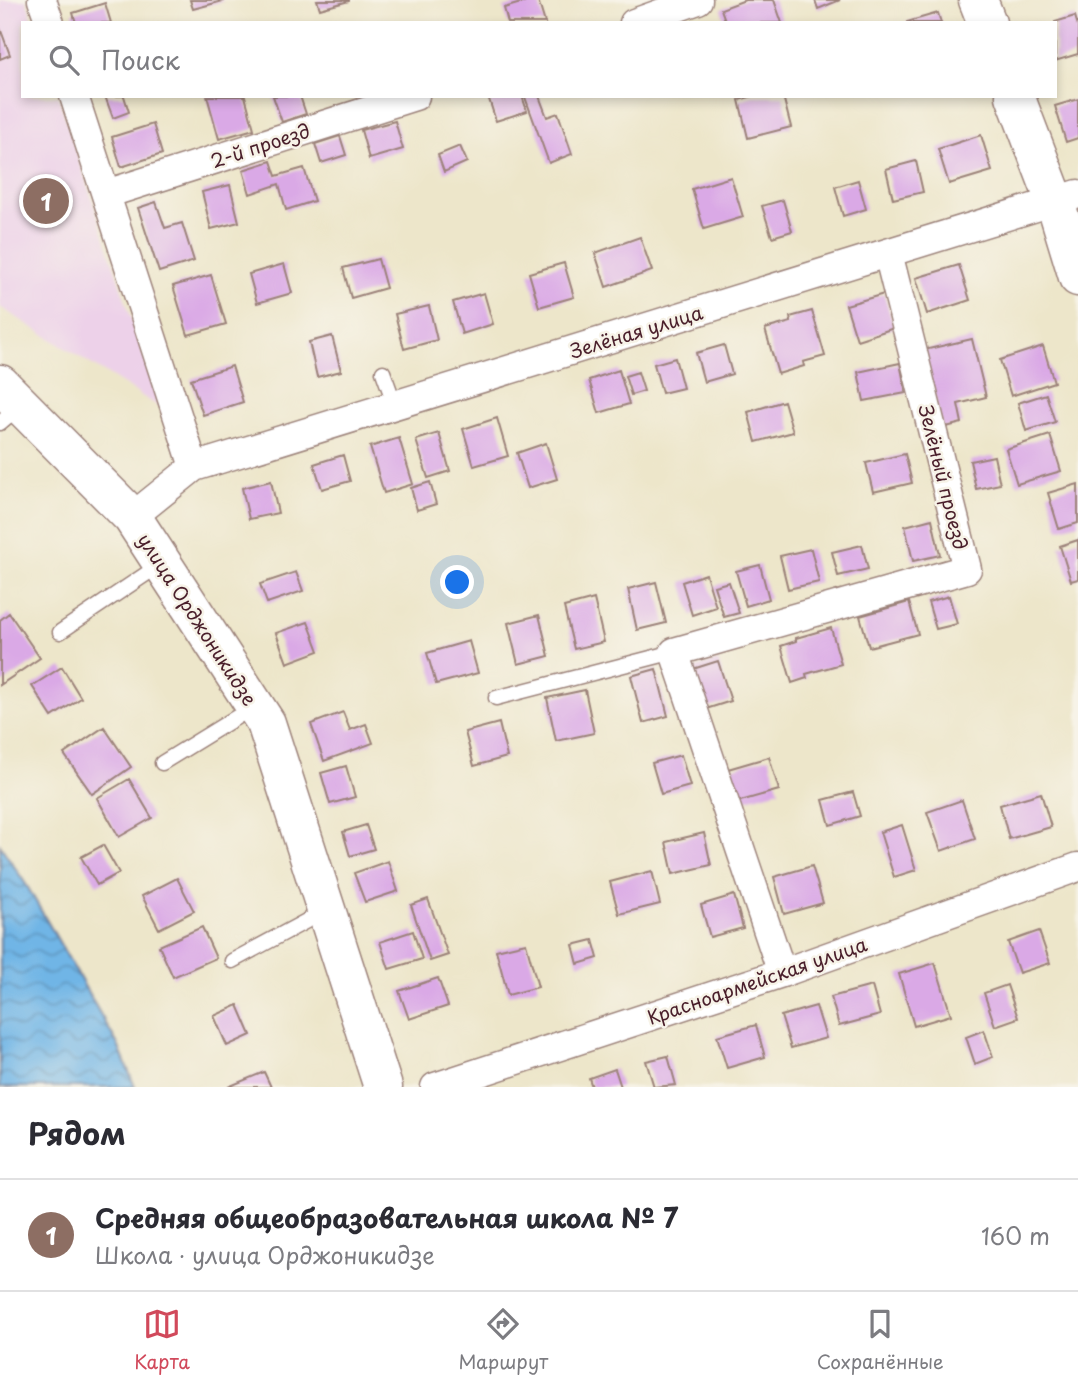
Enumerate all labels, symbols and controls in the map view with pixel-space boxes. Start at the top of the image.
search box [21,21,1057,98]
text: Поиск [101,40,180,79]
icon: search [45,41,83,79]
street label: 2-й проезд [207,116,313,174]
pin: 1 [23,175,69,227]
street label: Зелёная улица [566,297,706,365]
street label: Зелёный проезд [912,401,976,553]
street label: улица Орджоникидзе [132,527,264,711]
your location [440,565,474,599]
street label: Красноармейская улица [643,929,871,1031]
text: Рядом [28,1110,126,1155]
text: Средняя общеобразовательная школа № 7 [95,1198,678,1237]
text: 1 [46,1218,57,1253]
text: 160 m [981,1218,1050,1253]
text: Школа · улица Орджоникидзе [95,1237,435,1272]
tab: Карта [134,1305,190,1375]
tab: Маршрут [458,1305,548,1375]
tab: Сохранённые [817,1305,944,1375]

